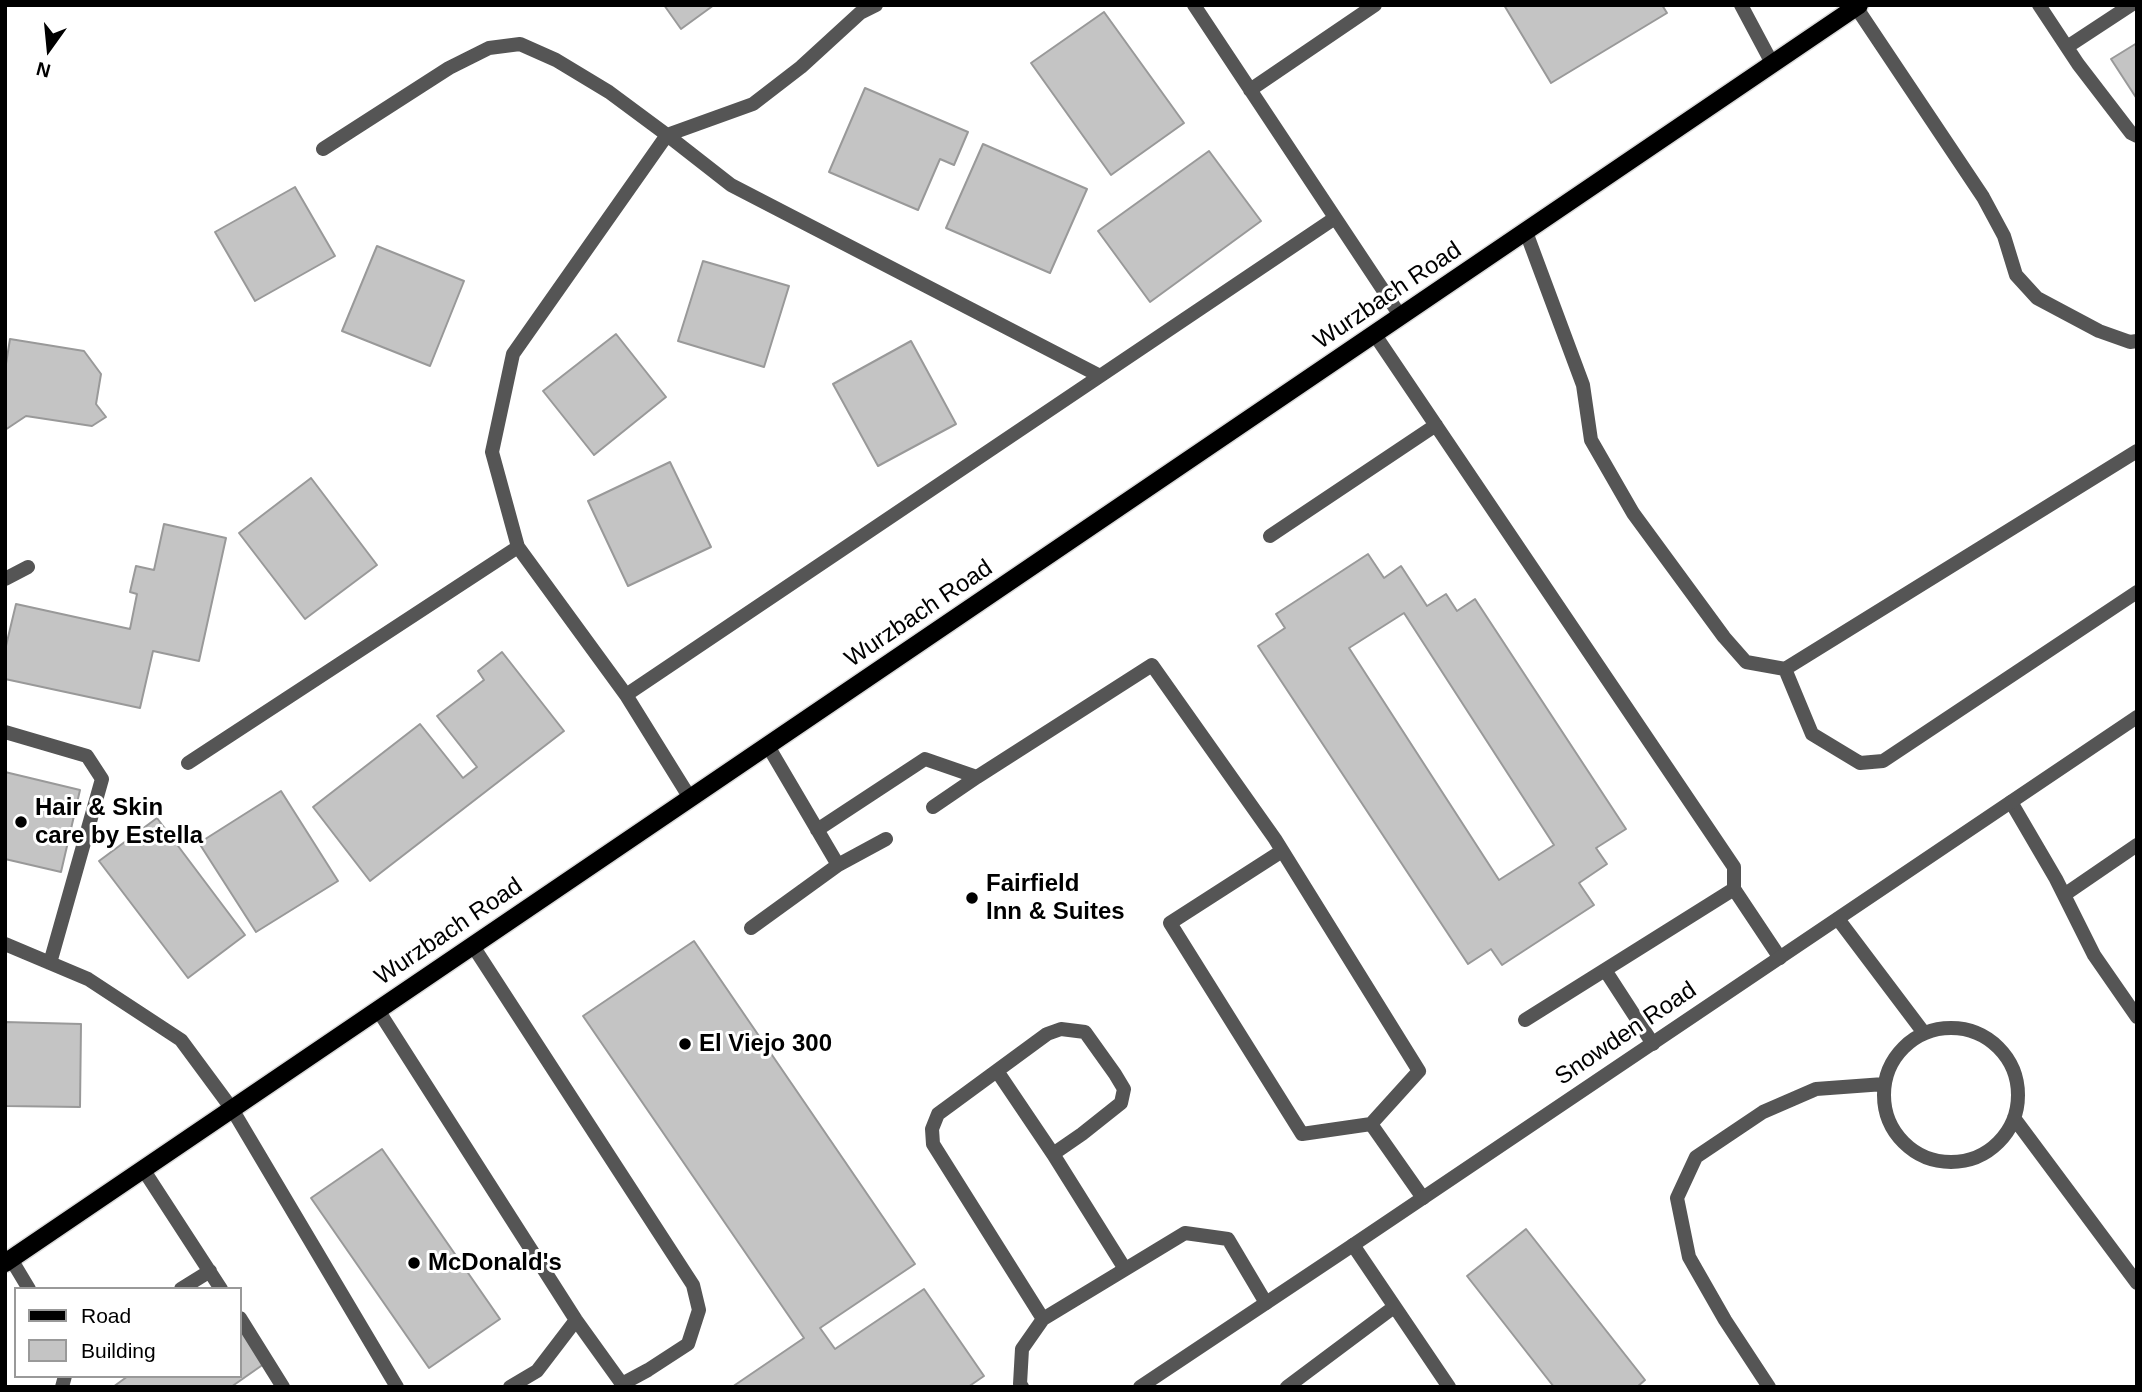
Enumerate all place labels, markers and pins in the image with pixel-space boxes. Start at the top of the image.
place label: Hair & Skin care by Estella [35,794,203,850]
marker: Hair & Skin care by Estella [13,814,29,830]
place label: Fairfield Inn & Suites [986,870,1125,926]
marker: Fairfield Inn & Suites [964,890,980,906]
place label: El Viejo 300 [699,1030,832,1058]
marker: El Viejo 300 [677,1036,693,1052]
place label: McDonald's [428,1249,562,1277]
marker: McDonald's [406,1255,422,1271]

